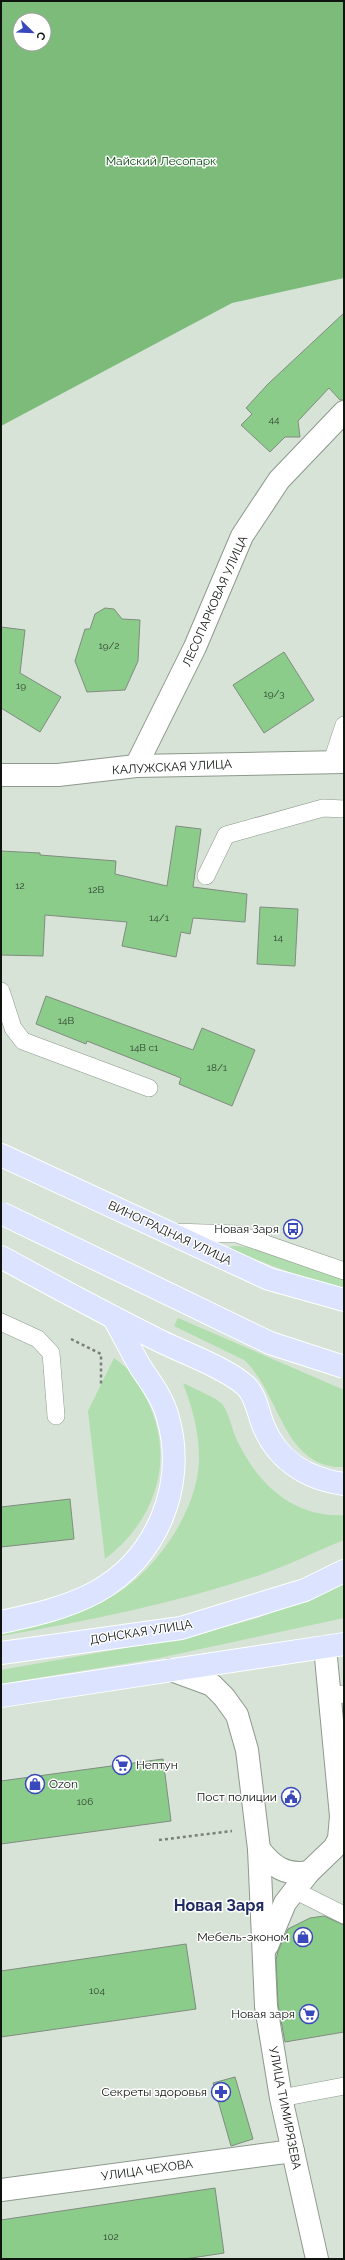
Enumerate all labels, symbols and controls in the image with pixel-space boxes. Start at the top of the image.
north arrow [12,12,52,52]
text: С [33,30,48,42]
park label: Майский Лесопарк [106,154,216,168]
house number: 44 [269,414,280,425]
street label: ЛЕСОПАРКОВАЯ УЛИЦА [180,533,250,669]
house number: 19/2 [98,640,120,651]
house number: 19 [16,680,26,691]
house number: 19/3 [263,688,285,699]
street label: КАЛУЖСКАЯ УЛИЦА [112,757,232,777]
house number: 12 [15,880,25,891]
house number: 12В [88,884,104,895]
house number: 14/1 [149,912,170,923]
house number: 14 [273,932,283,943]
house number: 14В [58,1015,75,1026]
house number: 14В с1 [130,1042,159,1053]
house number: 18/1 [207,1062,228,1073]
street label: ВИНОГРАДНАЯ УЛИЦА [106,1198,234,1268]
bus stop icon: Новая Заря [282,1218,304,1240]
place label: Новая Заря [214,1222,279,1236]
street label: ДОНСКАЯ УЛИЦА [89,1617,193,1647]
supermarket icon: Нептун [111,1754,133,1776]
place label: Нептун [136,1758,178,1772]
shop icon: Ozon [24,1773,46,1795]
place label: Ozon [49,1777,78,1791]
public building icon: Пост полиции [280,1786,302,1808]
place label: Пост полиции [197,1790,277,1804]
house number: 106 [77,1796,93,1807]
district label: Новая Заря [174,1896,264,1915]
shop icon: Мебель-эконом [292,1926,314,1948]
place label: Мебель-эконом [197,1930,289,1944]
house number: 104 [89,1985,105,1996]
supermarket icon: Новая заря [298,2003,320,2025]
place label: Новая заря [231,2007,295,2021]
street label: УЛИЦА ТИМИРЯЗЕВА [266,2045,304,2171]
pharmacy icon: Секреты здоровья [210,2081,232,2103]
place label: Секреты здоровья [101,2085,207,2099]
street label: УЛИЦА ЧЕХОВА [100,2157,194,2183]
house number: 102 [103,2231,119,2242]

